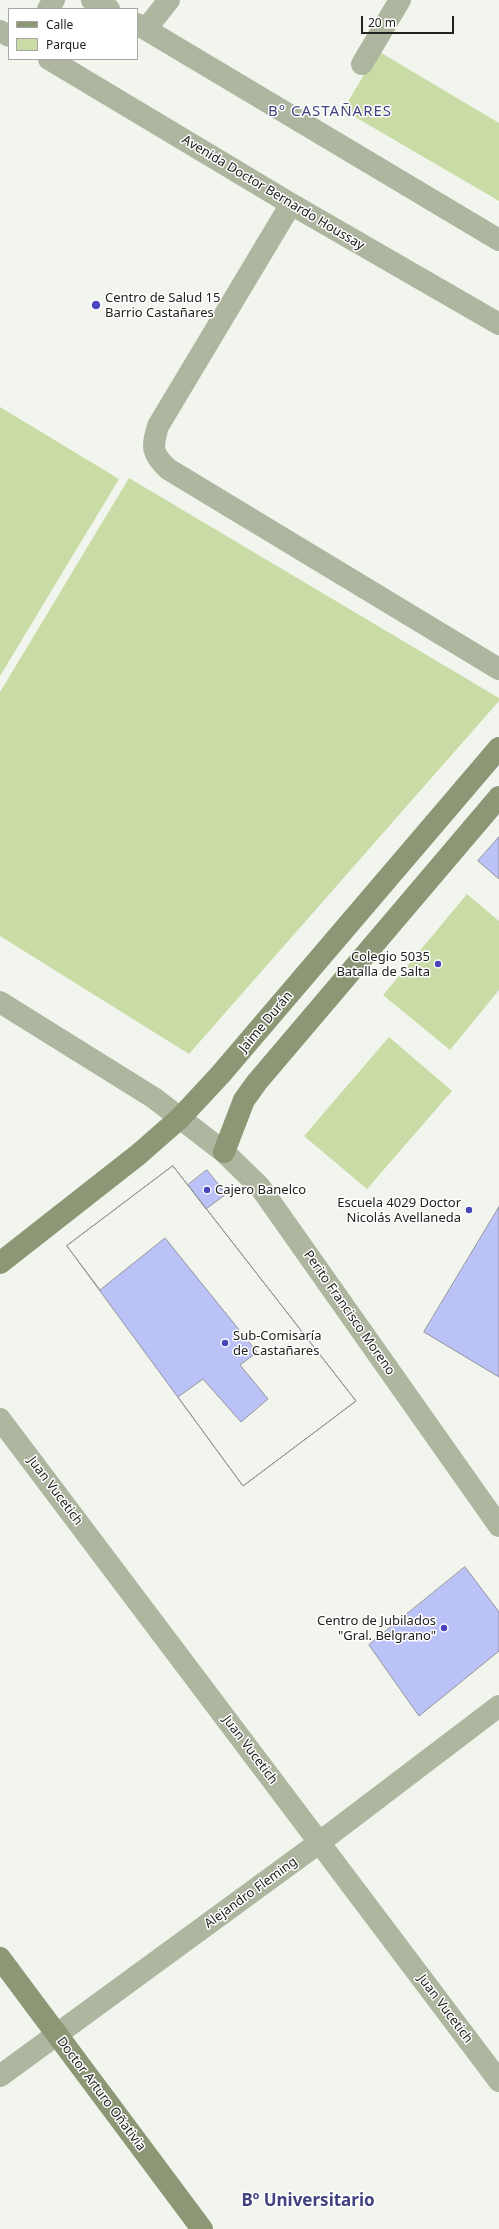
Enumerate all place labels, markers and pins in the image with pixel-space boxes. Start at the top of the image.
place label: Centro de Salud 15 Barrio Castañares [105,290,220,321]
marker: Centro de Salud 15 Barrio Castañares [90,299,102,311]
place label: Colegio 5035 Batalla de Salta [336,949,430,980]
marker: Colegio 5035 Batalla de Salta [433,959,443,969]
place label: Cajero Banelco [215,1182,306,1198]
marker: Cajero Banelco [202,1185,212,1195]
place label: Escuela 4029 Doctor Nicolás Avellaneda [337,1195,461,1226]
marker: Escuela 4029 Doctor Nicolás Avellaneda [464,1205,474,1215]
place label: Sub-Comisaría de Castañares [233,1328,321,1359]
marker: Sub-Comisaría de Castañares [220,1338,230,1348]
place label: Centro de Jubilados "Gral. Belgrano" [317,1613,436,1644]
marker: Centro de Jubilados "Gral. Belgrano" [439,1623,449,1633]

